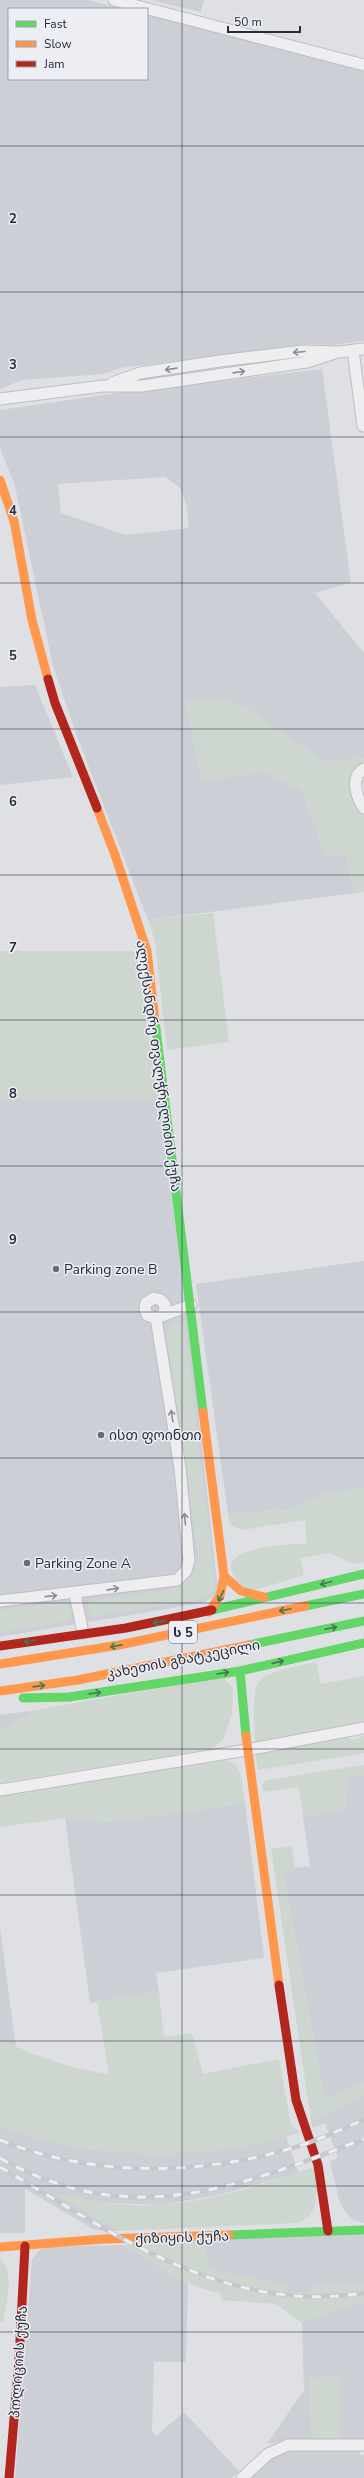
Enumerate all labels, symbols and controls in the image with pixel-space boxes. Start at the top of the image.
legend [8,8,148,80]
scale bar [228,8,300,34]
text: 50 m [234,14,262,30]
text: Fast [44,16,67,32]
text: Slow [44,36,72,52]
text: Jam [43,56,65,72]
text: 2 [9,210,17,228]
one-way arrow [293,348,306,356]
text: 3 [9,356,17,374]
one-way arrow [164,365,177,373]
one-way arrow [232,368,245,376]
text: 4 [9,502,17,520]
text: 5 [9,647,17,665]
text: 6 [9,793,17,811]
text: 7 [9,939,17,957]
street label: ალექსანდრე თვალჭრელიძის ქუჩა [131,939,186,1193]
text: 8 [9,1085,17,1103]
text: 9 [9,1231,17,1249]
place label: Parking zone B [64,1260,158,1279]
marker: Parking zone B [51,1264,61,1274]
one-way arrow [168,1410,176,1423]
place label: ისთ ფოინთი [109,1426,202,1445]
marker: ისთ ფოინთი [96,1430,106,1440]
one-way arrow [182,1513,189,1526]
place label: Parking Zone A [35,1554,131,1573]
marker: Parking Zone A [22,1558,32,1568]
one-way arrow [320,1580,333,1587]
one-way arrow [107,1585,120,1593]
one-way arrow [217,1589,224,1601]
one-way arrow [44,1592,57,1600]
one-way arrow [279,1607,292,1615]
one-way arrow [152,1618,165,1626]
road number: ს 5 [169,1621,197,1643]
one-way arrow [324,1624,337,1632]
street label: კახეთის გზატკეცილი [105,1635,262,1684]
one-way arrow [24,1637,37,1645]
one-way arrow [110,1642,123,1650]
one-way arrow [272,1658,285,1665]
one-way arrow [216,1669,229,1677]
one-way arrow [32,1682,45,1690]
one-way arrow [88,1689,101,1697]
street label: ქიზიყის ქუჩა [135,2226,229,2249]
street label: პოლიციის ქუჩა [5,2305,32,2419]

